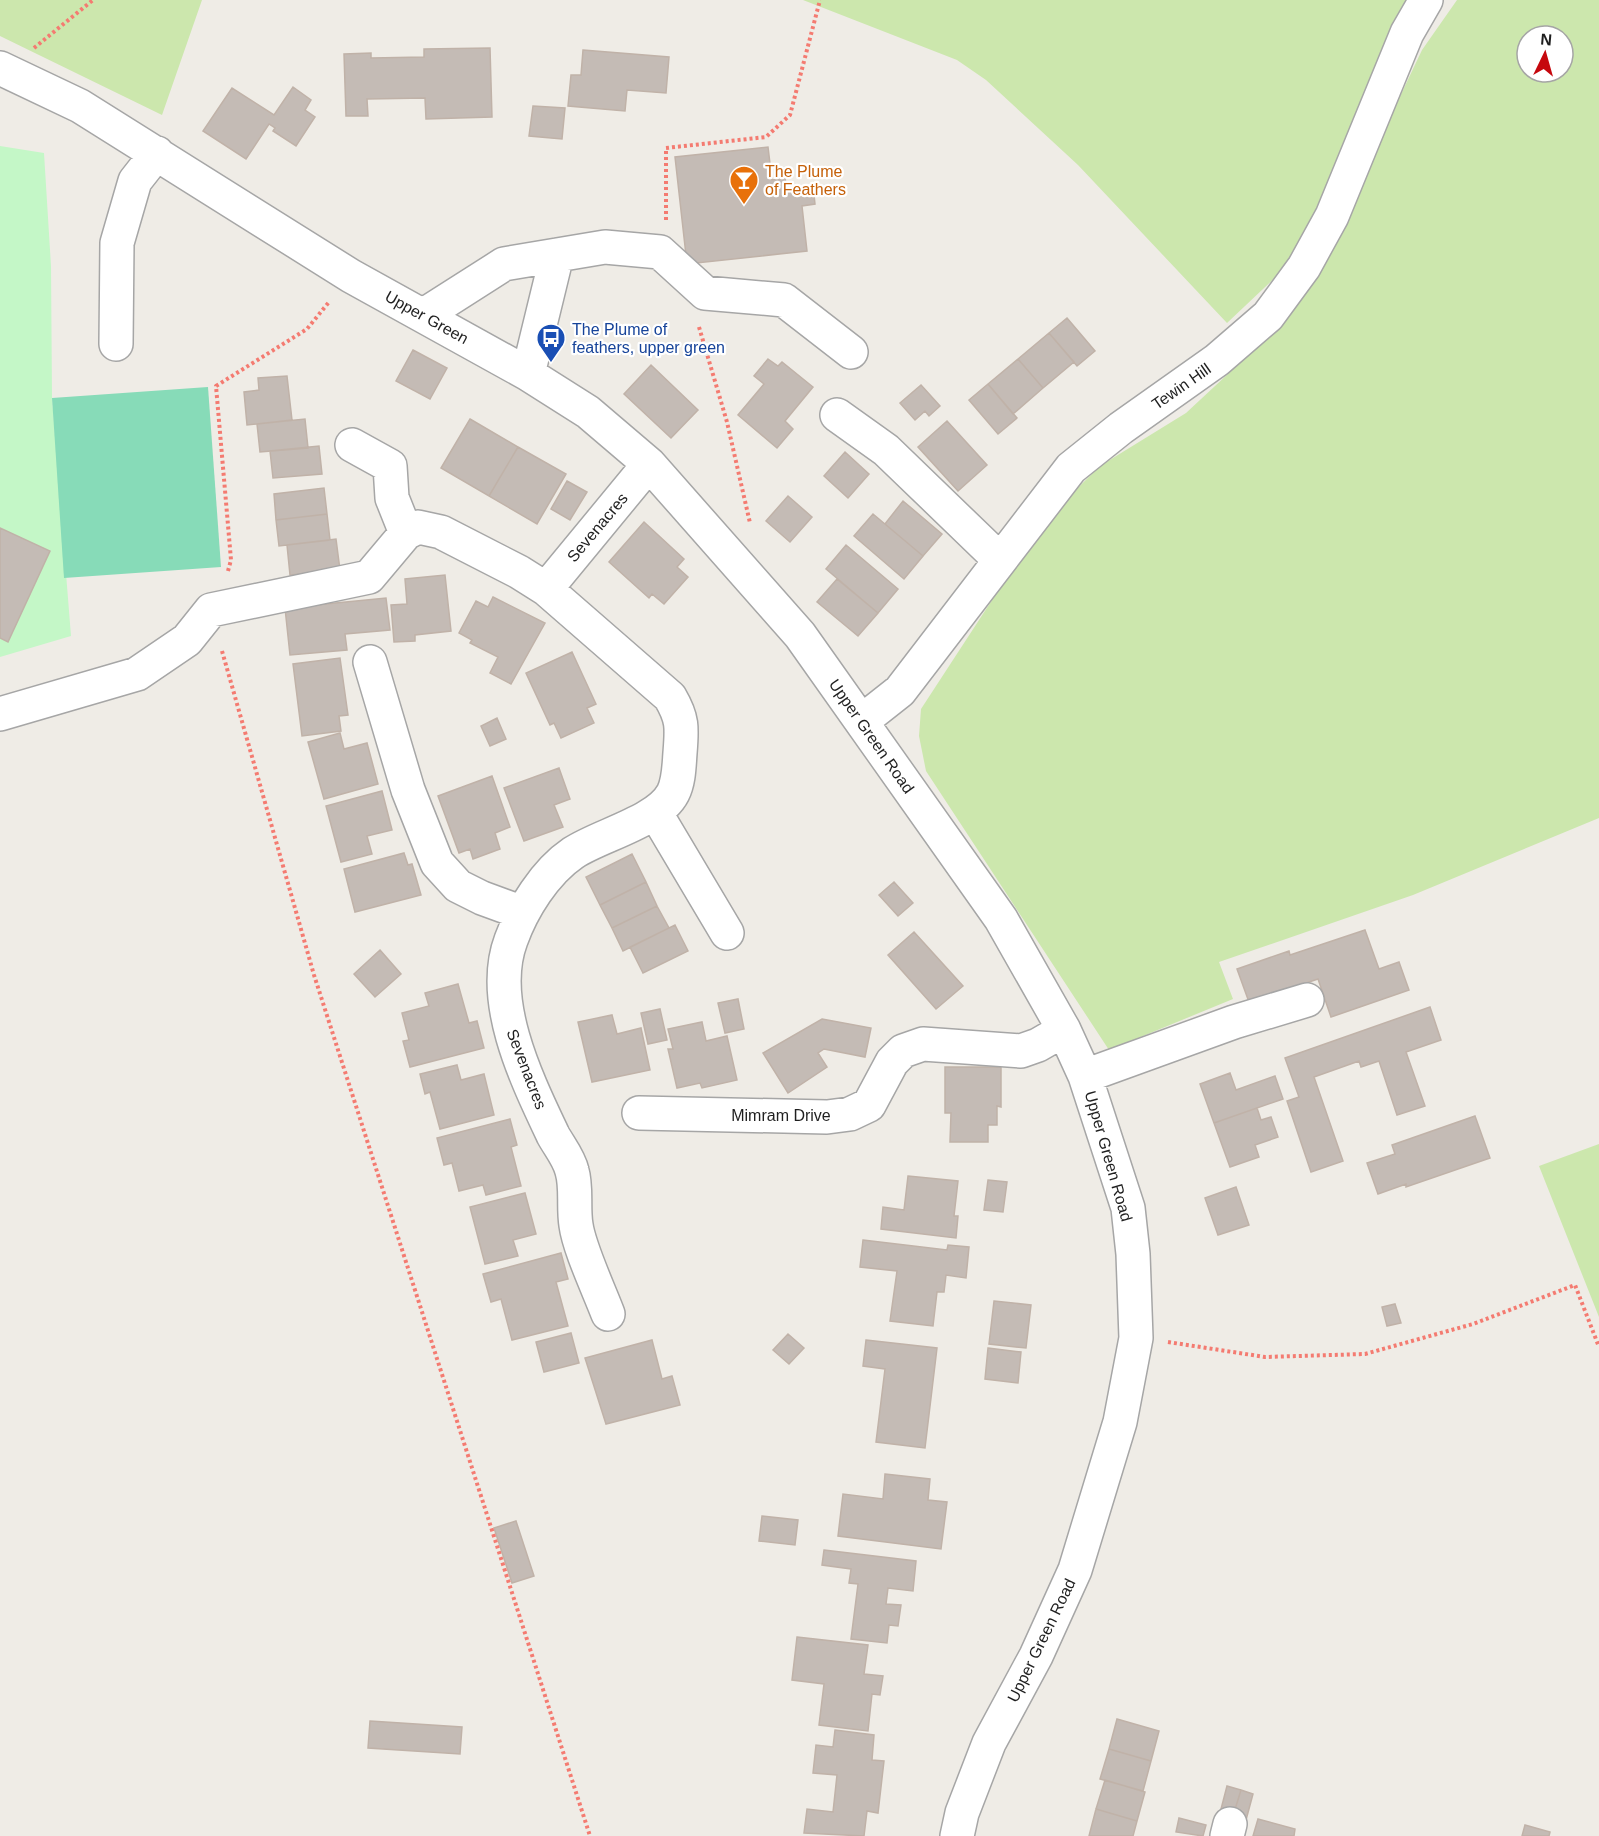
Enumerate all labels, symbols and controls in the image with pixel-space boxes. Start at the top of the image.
north arrow [1515,24,1575,84]
text: N [1540,31,1553,49]
place label: The Plume of Feathers [765,163,846,198]
bar icon: The Plume of Feathers [728,164,760,206]
street label: Upper Green [382,288,471,347]
place label: The Plume of feathers, upper green [572,321,725,356]
bus stop icon: The Plume of feathers, upper green [535,322,567,364]
street label: Tewin Hill [1149,360,1214,413]
street label: Sevenacres [564,489,631,565]
street label: Upper Green Road [826,676,917,797]
street label: Sevenacres [503,1027,550,1112]
street label: Upper Green Road [1082,1089,1135,1223]
street label: Mimram Drive [731,1107,831,1124]
street label: Upper Green Road [1004,1576,1079,1705]

